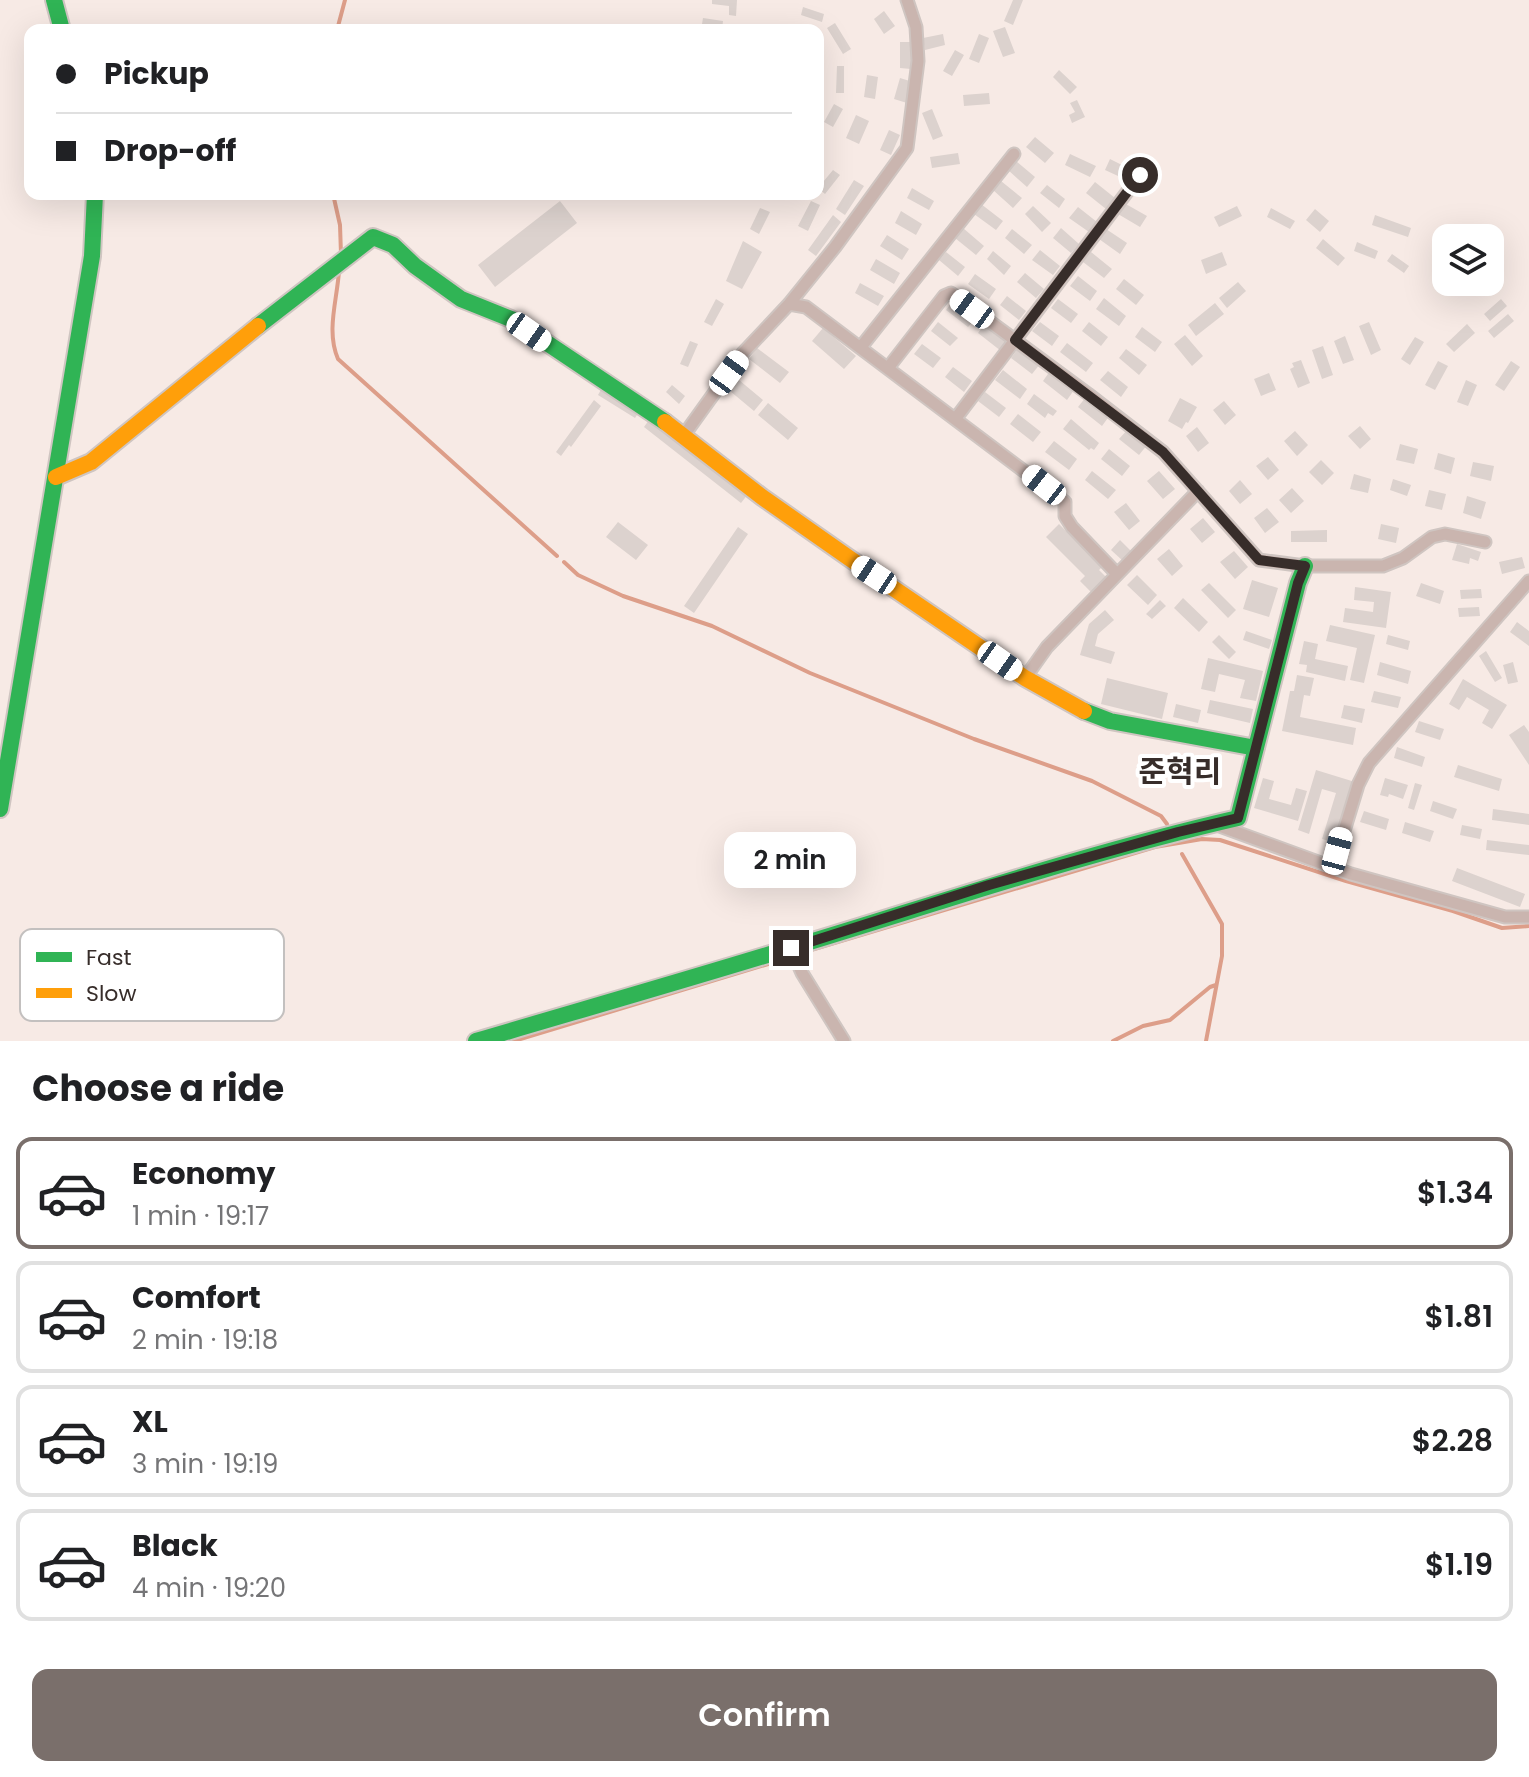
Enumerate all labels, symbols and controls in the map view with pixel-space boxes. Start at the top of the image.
text: Pickup [104,52,209,95]
text: Drop-off [104,129,236,172]
route start [1122,157,1158,193]
map controls [1432,224,1504,296]
button: layers [1432,224,1504,296]
car [946,285,998,333]
car [502,308,556,356]
car [705,347,753,399]
car [1018,461,1070,509]
car [847,552,901,598]
car [973,637,1027,685]
district label: 준혁리 [1139,750,1221,793]
car [1319,825,1355,877]
callout: 2 min [725,832,857,888]
text: 2 min [754,842,826,878]
legend [20,929,284,1021]
route end [773,930,809,966]
text: Fast [86,942,131,973]
text: Slow [86,978,136,1009]
text: Choose a ride [32,1063,284,1114]
text: Economy [132,1152,276,1195]
icon: car [36,1157,108,1229]
text: $1.34 [1417,1171,1493,1214]
text: 1 min · 19:17 [132,1198,269,1234]
text: Comfort [132,1276,261,1319]
icon: car [36,1281,108,1353]
text: $1.81 [1425,1295,1493,1338]
text: 2 min · 19:18 [132,1322,278,1358]
text: XL [132,1400,168,1443]
icon: car [36,1405,108,1477]
text: $2.28 [1412,1419,1493,1462]
text: 3 min · 19:19 [132,1446,278,1482]
text: Black [132,1524,218,1567]
icon: car [36,1529,108,1601]
text: $1.19 [1425,1543,1493,1586]
text: 4 min · 19:20 [132,1570,286,1606]
button: Confirm [32,1669,1497,1761]

